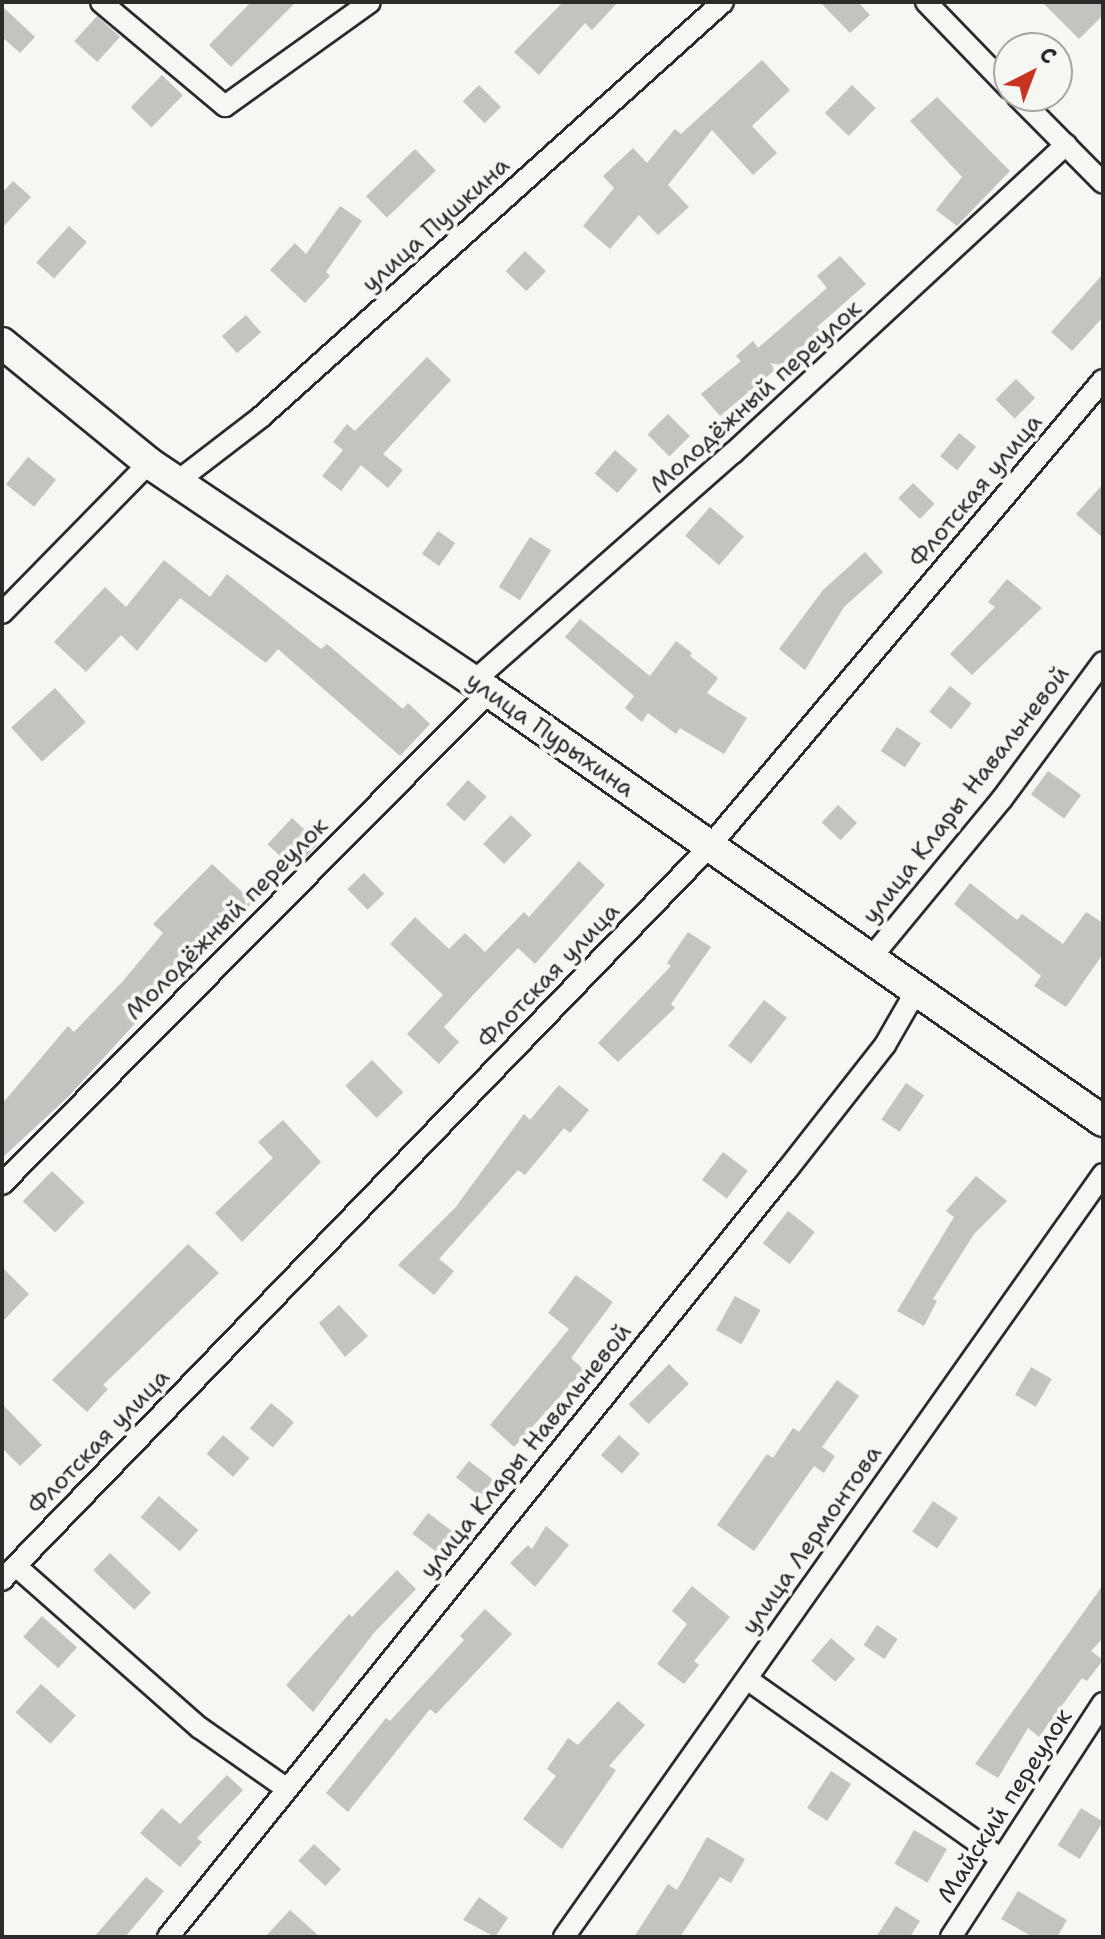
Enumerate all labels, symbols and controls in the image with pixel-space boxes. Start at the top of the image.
north arrow [993,32,1073,112]
text: С [1033,40,1063,71]
street label: улица Пушкина [356,151,516,299]
street label: Молодёжный переулок [644,294,868,500]
street label: Флотская улица [903,408,1049,574]
street label: улица Клары Навальневой [856,660,1076,930]
street label: улица Пурыхина [460,666,640,804]
street label: Молодёжный переулок [120,812,334,1026]
street label: Флотская улица [472,897,626,1055]
street label: улица Клары Навальневой [414,1318,638,1584]
street label: Флотская улица [22,1363,176,1521]
street label: улица Лермонтова [736,1440,888,1640]
street label: Майский переулок [932,1704,1078,1908]

